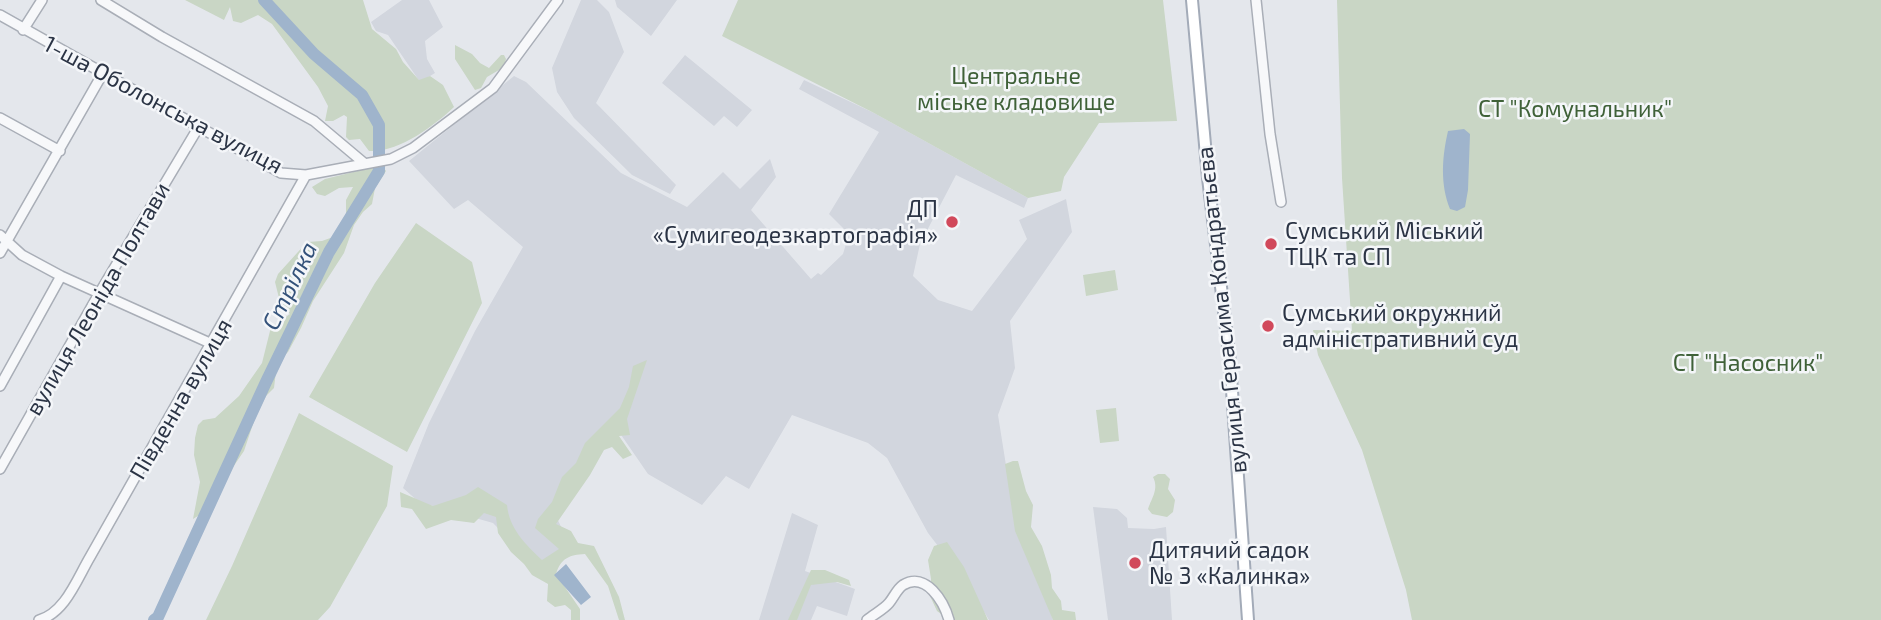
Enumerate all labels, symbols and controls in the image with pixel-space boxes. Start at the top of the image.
street label: 1-ша Оболонська вулиця [39,30,287,180]
park label: Центральне міське кладовище [917,62,1115,116]
park label: СТ "Комунальник" [1478,95,1672,123]
street label: вулиця Герасима Кондратьєва [1191,145,1253,475]
street label: вулиця Леоніда Полтави [20,178,176,420]
place label: ДП «Сумигеодезкартографія» [653,195,938,249]
marker: ДП «Сумигеодезкартографія» [944,214,960,230]
place label: Сумський Міський ТЦК та СП [1285,217,1483,271]
marker: Сумський Міський ТЦК та СП [1263,236,1279,252]
water label: Стрілка [256,237,324,335]
place label: Сумський окружний адміністративний суд [1282,299,1518,353]
street label: Південна вулиця [124,314,238,484]
marker: Сумський окружний адміністративний суд [1260,318,1276,334]
park label: СТ "Насосник" [1673,349,1823,377]
place label: Дитячий садок № 3 «Калинка» [1149,536,1310,590]
marker: Дитячий садок № 3 «Калинка» [1127,555,1143,571]

